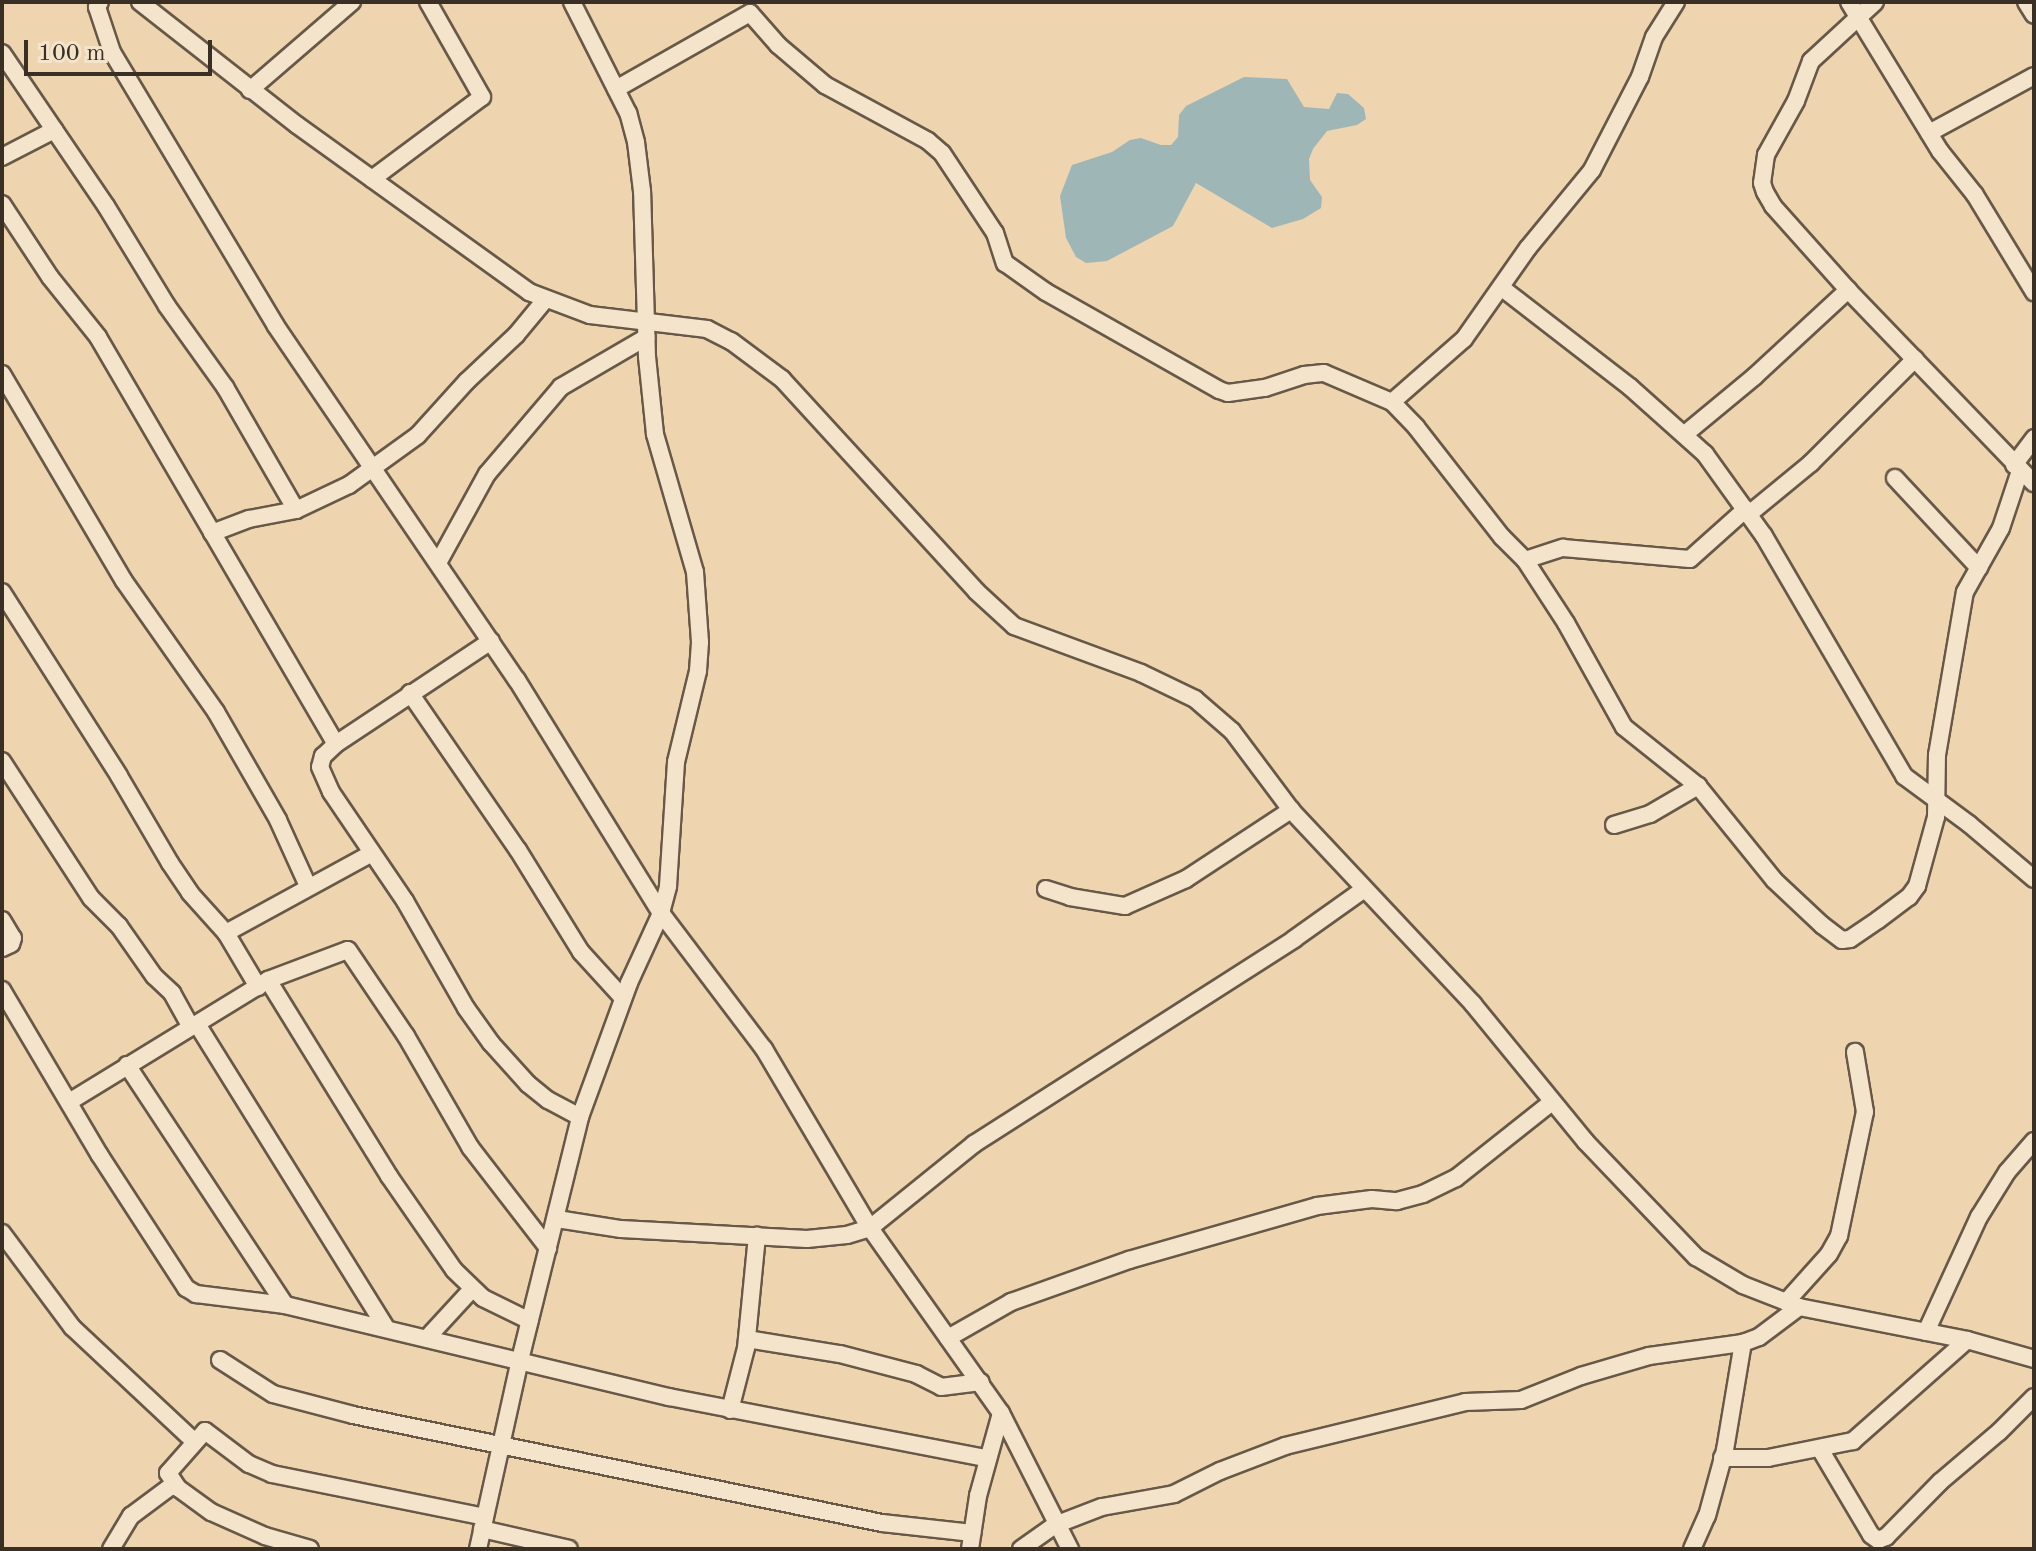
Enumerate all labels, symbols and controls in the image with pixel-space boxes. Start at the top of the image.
scale bar [28,24,216,74]
text: 100 m [38,42,106,66]

